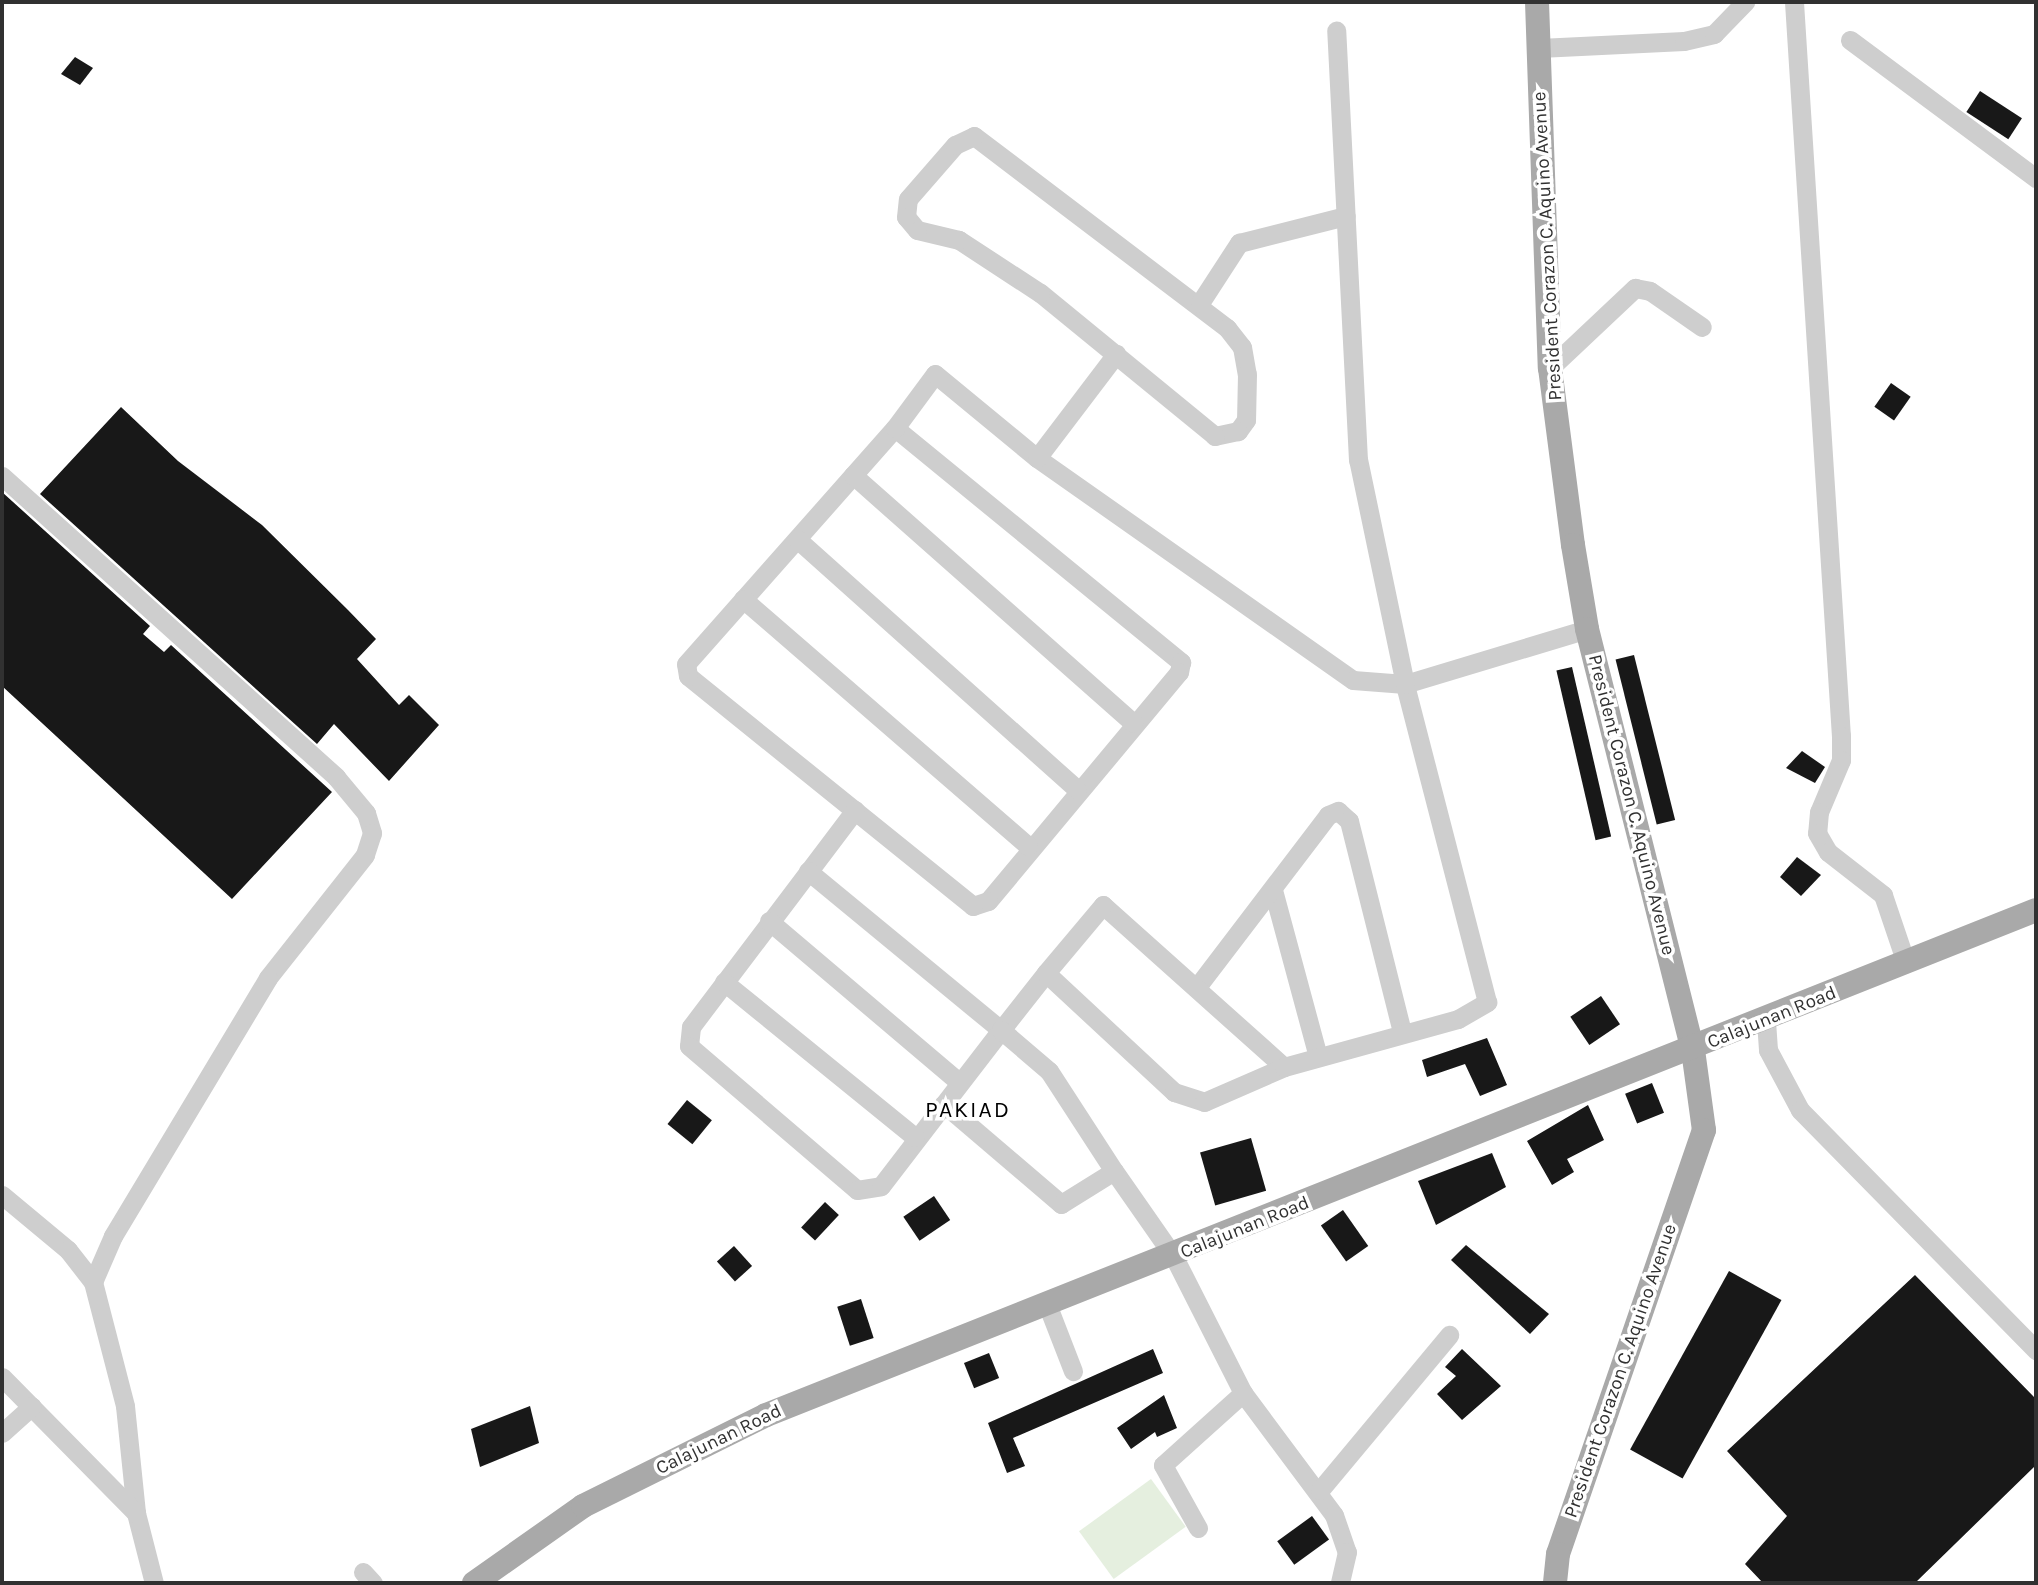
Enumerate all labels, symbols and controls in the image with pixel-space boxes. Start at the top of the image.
street label: President Corazon C. Aquino Avenue [1529,91,1567,401]
street label: President Corazon C. Aquino Avenue [1583,652,1679,958]
street label: Calajunan Road [1704,982,1840,1054]
district label: PAKIAD [926,1096,1010,1124]
street label: Calajunan Road [1177,1192,1313,1264]
street label: President Corazon C. Aquino Avenue [1560,1221,1682,1521]
street label: Calajunan Road [652,1400,786,1480]

